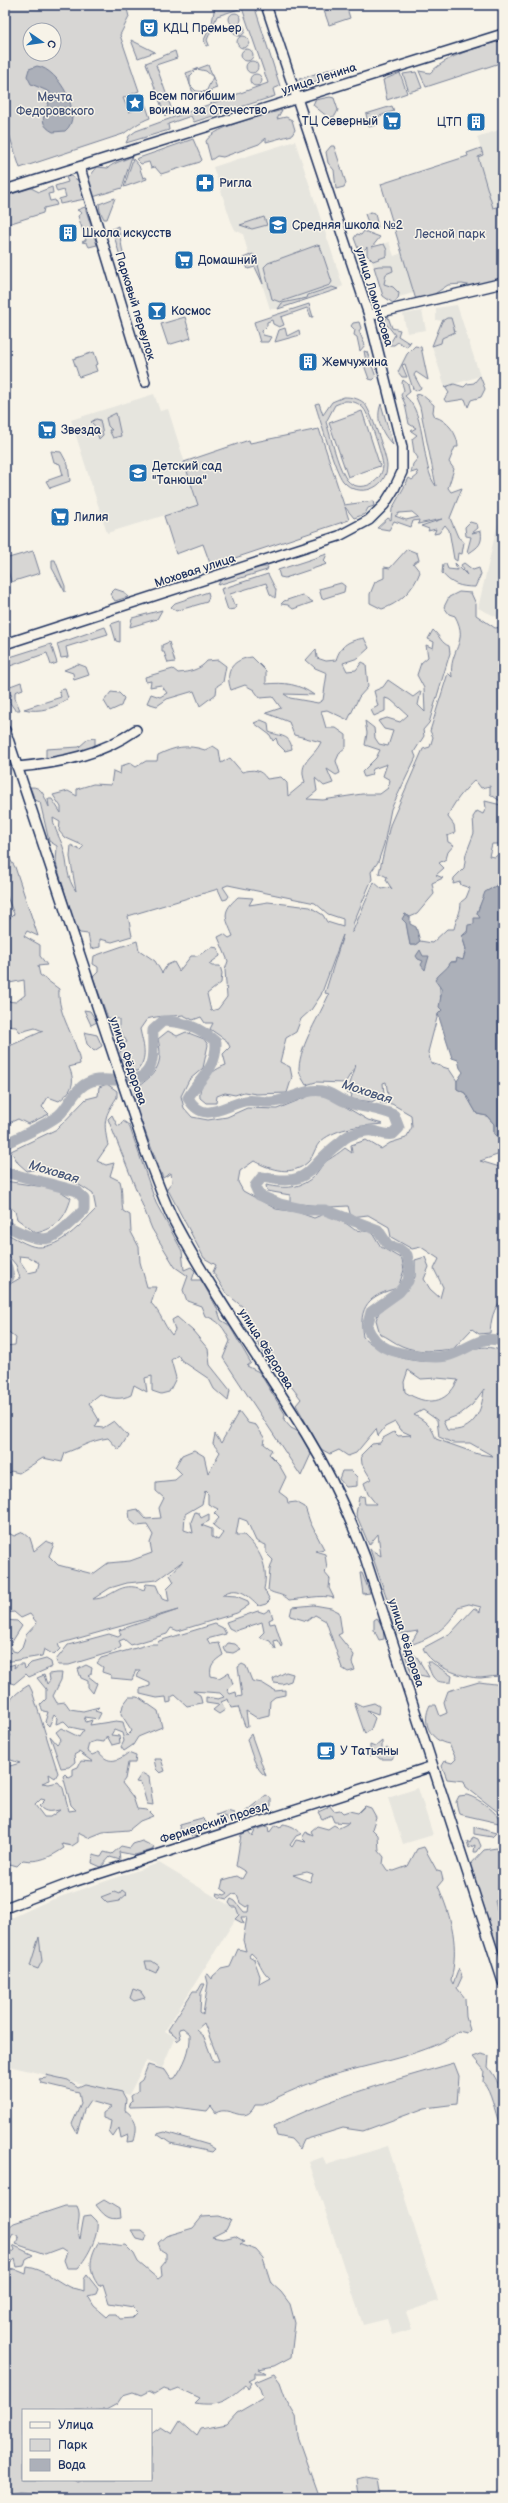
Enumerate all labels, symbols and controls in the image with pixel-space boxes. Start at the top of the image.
theatre icon: КДЦ Премьер [138,17,160,39]
place label: КДЦ Премьер [163,21,242,36]
north arrow [22,22,62,62]
text: С [44,39,58,50]
street label: улица Ленина [280,60,358,98]
place label: Всем погибшим воинам за Отечество [149,89,267,118]
park label: Мечта Федоровского [16,90,94,119]
place icon: Всем погибшим воинам за Отечество [124,92,146,114]
supermarket icon: ТЦ Северный [381,110,403,132]
building icon: ЦТП [465,111,487,133]
place label: ТЦ Северный [302,114,378,129]
place label: ЦТП [437,115,462,130]
pharmacy icon: Ригла [194,172,216,194]
place label: Ригла [219,176,252,191]
school or university icon: Средняя школа №2 [267,214,289,236]
place label: Средняя школа №2 [292,218,403,233]
building icon: Школа искусств [57,222,79,244]
place label: Школа искусств [82,226,172,241]
park label: Лесной парк [414,227,486,242]
street label: улица Ломоносова [352,246,396,348]
supermarket icon: Домашний [173,249,195,271]
street label: Парковый переулок [111,250,159,363]
place label: Домашний [198,253,258,268]
bar icon: Космос [146,300,168,322]
place label: Космос [171,304,211,319]
building icon: Жемчужина [297,351,319,373]
place label: Жемчужина [322,355,388,370]
supermarket icon: Звезда [36,419,58,441]
place label: Звезда [61,423,101,438]
place label: Детский сад "Танюша" [152,459,223,488]
school or university icon: Детский сад "Танюша" [127,462,149,484]
supermarket icon: Лилия [49,506,71,528]
place label: Лилия [73,510,109,525]
street label: Моховая улица [153,551,237,591]
street label: улица Фёдорова [106,1015,150,1107]
water label: Моховая [340,1076,395,1108]
water label: Моховая [27,1157,82,1187]
street label: улица Фёдорова [235,1306,297,1392]
street label: улица Фёдорова [385,1597,427,1689]
cafe icon: У Татьяны [315,1740,337,1762]
place label: У Татьяны [340,1744,399,1759]
street label: Фермерский проезд [158,1798,271,1848]
legend [22,2409,152,2481]
text: Улица [58,2418,94,2433]
text: Парк [58,2438,88,2453]
text: Вода [58,2458,86,2473]

